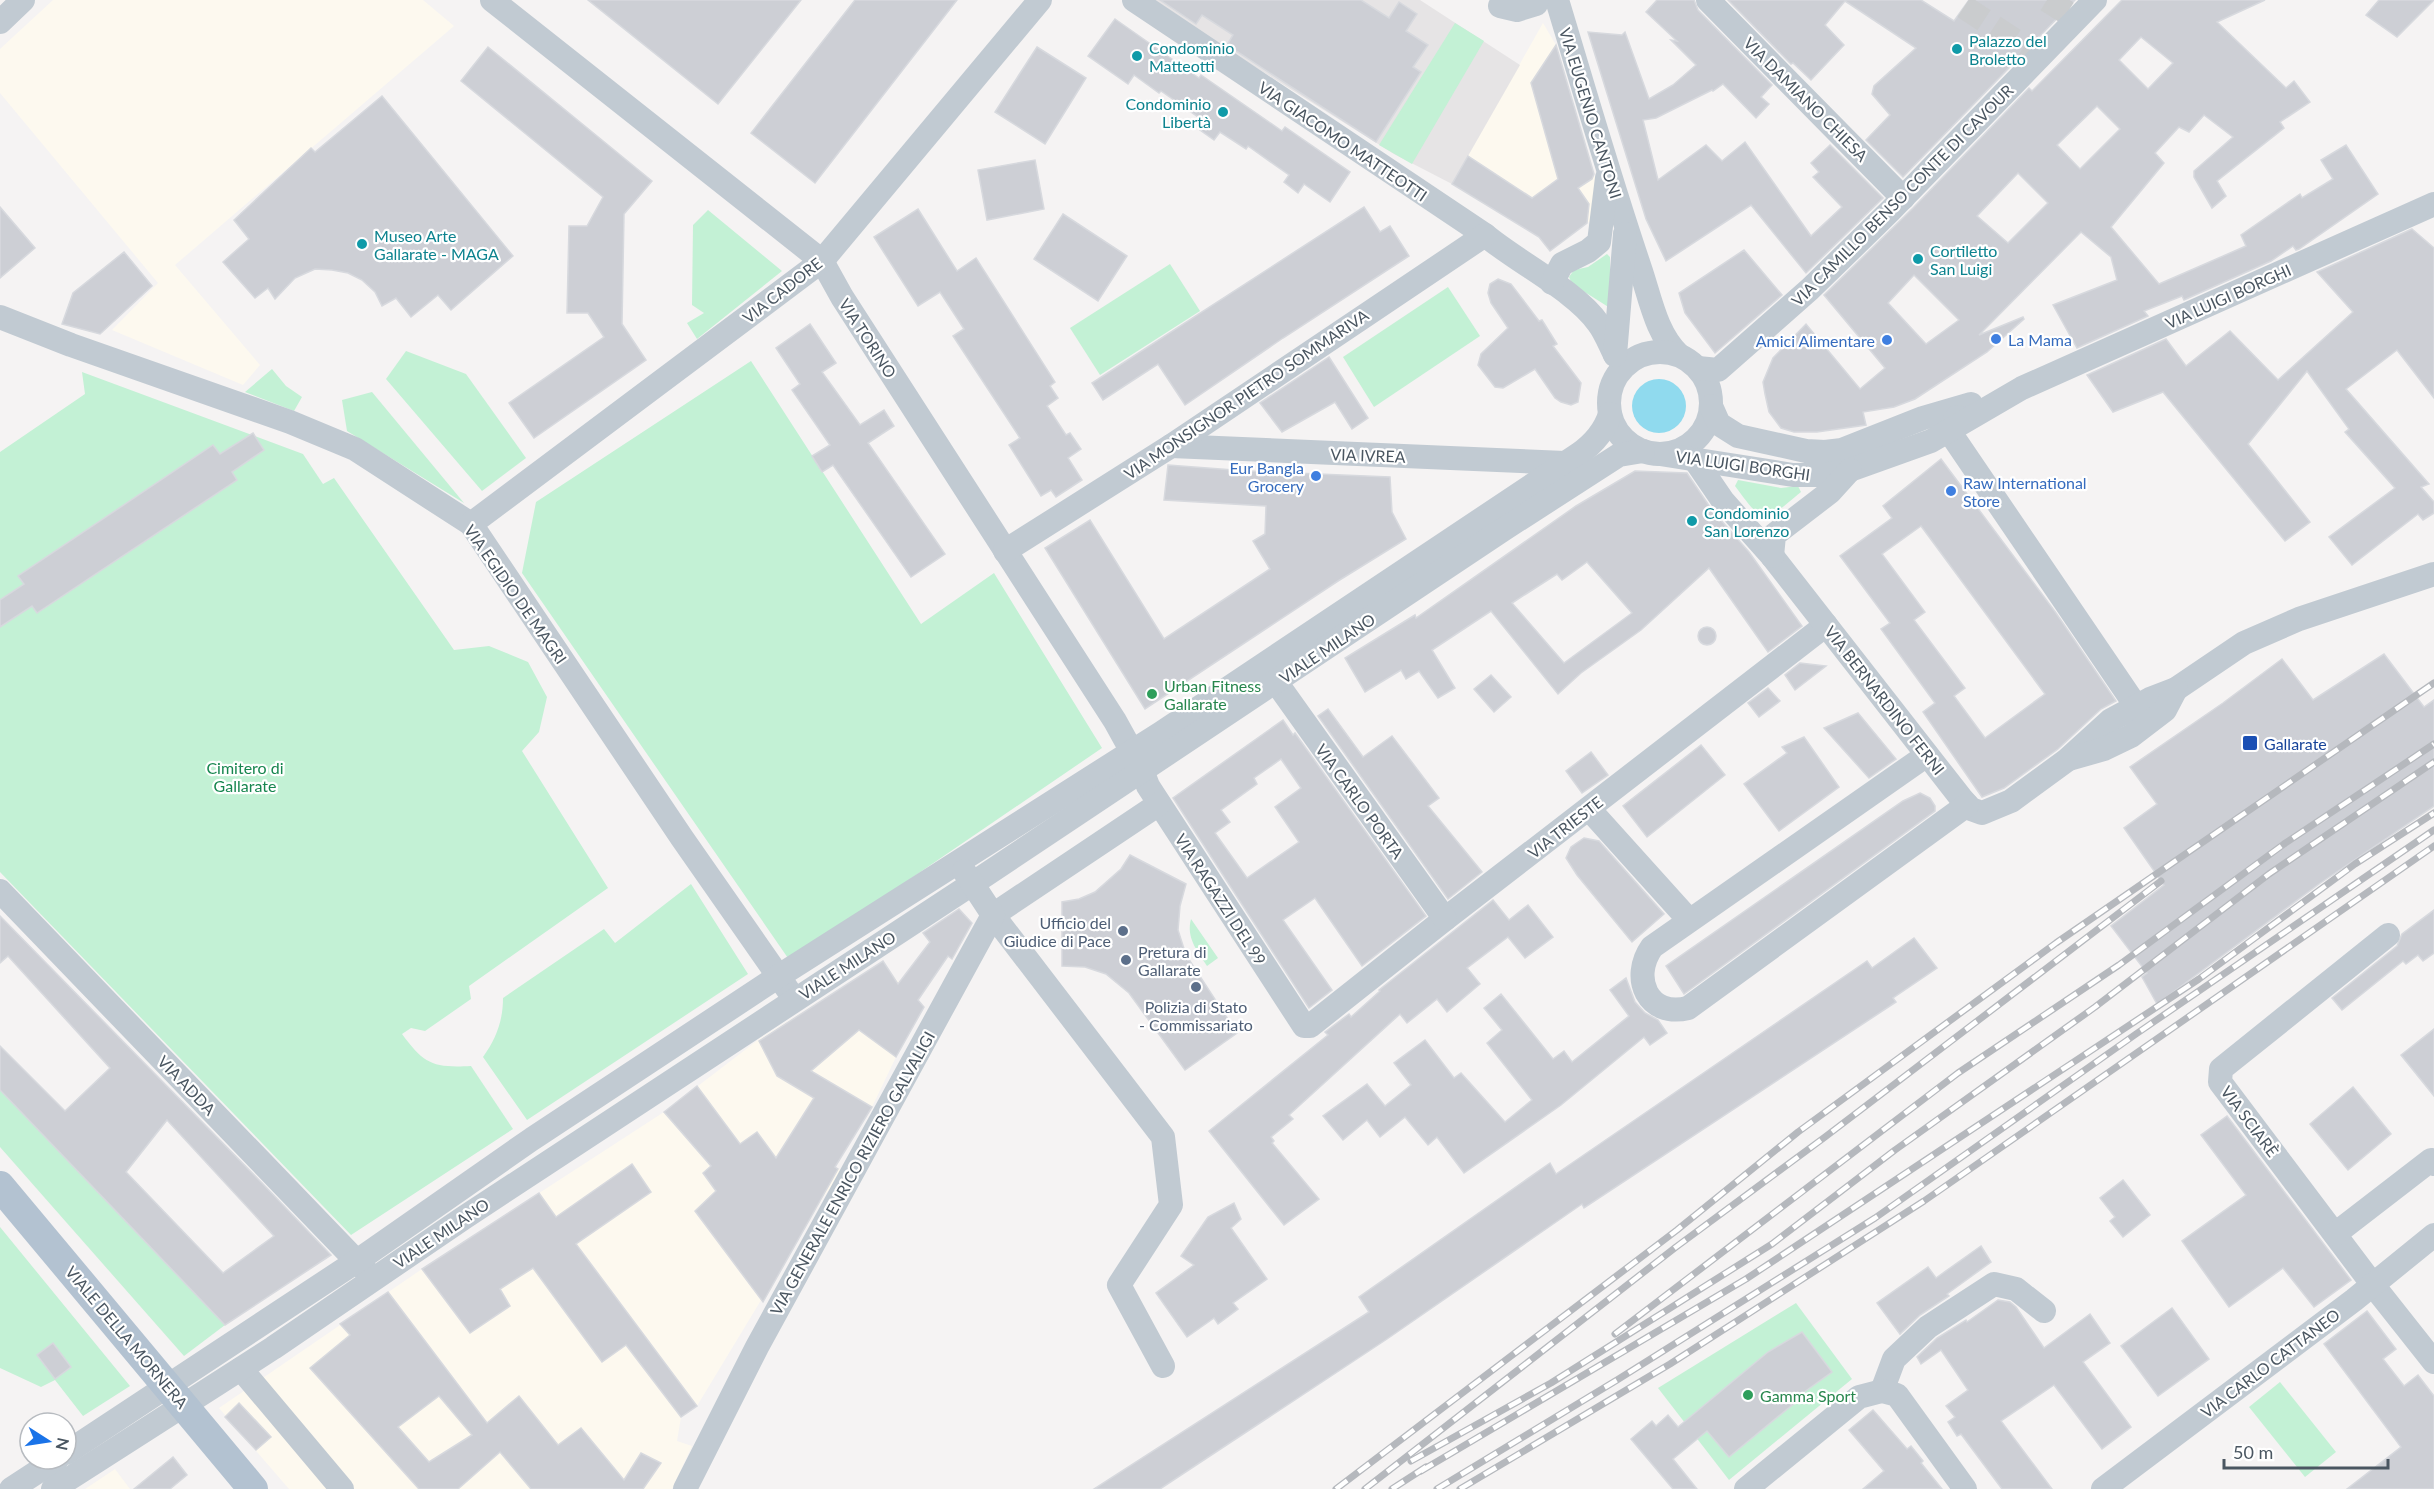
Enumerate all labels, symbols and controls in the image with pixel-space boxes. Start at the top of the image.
street label: VIA EUGENIO CANTONI [1556,25,1626,201]
place label: Palazzo del Broletto [1969,31,2047,68]
street label: VIA DAMIANO CHIESA [1740,33,1872,165]
place label: Condominio Matteotti [1149,38,1234,75]
marker: Palazzo del Broletto [1950,42,1964,56]
marker: Condominio Matteotti [1130,49,1144,63]
street label: VIA GIACOMO MATTEOTTI [1255,77,1431,205]
street label: VIA CAMILLO BENSO CONTE DI CAVOUR [1787,80,2017,310]
place label: Condominio Libertà [1126,94,1211,131]
marker: Condominio Libertà [1216,105,1230,119]
place label: Museo Arte Gallarate - MAGA [374,226,499,263]
marker: Museo Arte Gallarate - MAGA [355,237,369,251]
place label: Cortiletto San Luigi [1930,241,1997,278]
marker: Cortiletto San Luigi [1911,252,1925,266]
street label: VIA CADORE [739,253,825,327]
street label: VIA LUIGI BORGHI [2162,260,2294,332]
street label: VIA TORINO [835,295,901,381]
street label: VIA MONSIGNOR PIETRO SOMMARIVA [1120,305,1372,483]
place label: La Mama [2008,330,2072,349]
place label: Amici Alimentare [1756,331,1875,350]
marker: La Mama [1989,332,2003,346]
marker: Amici Alimentare [1880,333,1894,347]
street label: VIA IVREA [1330,444,1406,466]
street label: VIA LUIGI BORGHI [1675,446,1811,484]
place label: Eur Bangla Grocery [1229,458,1305,495]
marker: Eur Bangla Grocery [1309,469,1323,483]
place label: Raw International Store [1963,473,2087,510]
marker: Raw International Store [1944,484,1958,498]
place label: Condominio San Lorenzo [1704,503,1789,540]
marker: Condominio San Lorenzo [1685,514,1699,528]
street label: VIA EGIDIO DE MAGRI [461,521,571,667]
street label: VIALE MILANO [1276,609,1379,687]
street label: VIA BERNARDINO FERNI [1821,622,1949,778]
place label: Urban Fitness Gallarate [1164,676,1261,713]
marker: Urban Fitness Gallarate [1145,687,1159,701]
marker: Gallarate [2241,734,2259,752]
place label: Gallarate [2264,734,2327,753]
street label: VIA CARLO PORTA [1312,740,1408,862]
park label: Cimitero di Gallarate [206,758,284,795]
street label: VIA TRIESTE [1524,792,1606,862]
street label: VIA RAGAZZI DEL 99 [1172,830,1270,968]
place label: Ufficio del Giudice di Pace [1004,913,1111,950]
marker: Ufficio del Giudice di Pace [1116,924,1130,938]
street label: VIALE MILANO [795,927,899,1003]
place label: Pretura di Gallarate [1138,942,1207,979]
marker: Pretura di Gallarate [1119,953,1133,967]
marker: Polizia di Stato - Commissariato [1189,980,1203,994]
place label: Polizia di Stato - Commissariato [1139,997,1253,1034]
street label: VIA GENERALE ENRICO RIZIERO GALVALIGI [766,1028,938,1318]
street label: VIA ADDA [154,1051,220,1119]
street label: VIA SCIARÈ [2217,1082,2283,1160]
street label: VIALE MILANO [390,1194,493,1272]
street label: VIALE DELLA MORNERA [62,1262,192,1412]
street label: VIA CARLO CATTANEO [2197,1304,2343,1421]
place label: Gamma Sport [1760,1386,1856,1405]
marker: Gamma Sport [1741,1388,1755,1402]
north arrow [18,1411,78,1471]
scale bar [2224,1432,2388,1470]
text: N [53,1436,74,1452]
text: 50 m [2233,1441,2273,1463]

